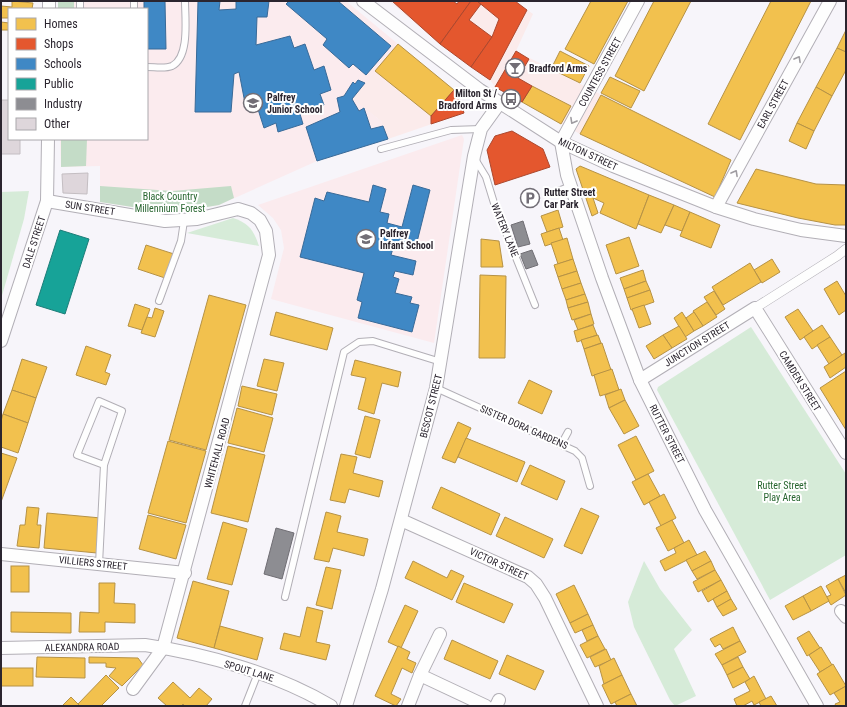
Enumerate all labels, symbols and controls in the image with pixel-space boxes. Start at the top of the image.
legend [8,8,148,140]
text: Homes [44,17,78,31]
street label: COUNTESS STREET [576,36,624,108]
text: Shops [44,37,73,51]
one-way arrow [793,56,801,63]
text: Schools [44,57,82,71]
bar icon: Bradford Arms [504,57,526,79]
place label: Bradford Arms [529,63,588,74]
text: Public [44,77,74,91]
street label: EARL STREET [755,78,791,130]
place label: Milton St / Bradford Arms [439,88,498,111]
bus stop icon: Milton St / Bradford Arms [500,88,522,110]
school or university icon: Palfrey Junior School [242,92,264,114]
place label: Palfrey Junior School [267,92,322,115]
text: Industry [44,97,82,111]
text: Other [44,117,70,131]
one-way arrow [570,117,577,124]
street label: MILTON STREET [557,135,619,173]
one-way arrow [731,170,738,177]
parking icon: Rutter Street Car Park [519,187,541,209]
place label: Rutter Street Car Park [544,187,595,210]
park label: Black Country Millennium Forest [135,191,205,214]
street label: SUN STREET [64,199,116,217]
street label: WATERY LANE [489,201,521,259]
street label: DALE STREET [20,214,48,270]
school or university icon: Palfrey Infant School [355,228,377,250]
place label: Palfrey Infant School [380,228,433,251]
street label: JUNCTION STREET [662,319,732,369]
street label: CAMDEN STREET [777,349,823,413]
street label: BESCOT STREET [418,373,444,439]
street label: SISTER DORA GARDENS [478,403,570,451]
street label: RUTTER STREET [647,403,687,465]
street label: WHITEHALL ROAD [202,416,232,490]
park label: Rutter Street Play Area [757,480,807,503]
street label: VICTOR STREET [468,546,530,582]
street label: VILLIERS STREET [58,554,128,572]
street label: ALEXANDRA ROAD [45,641,120,653]
street label: SPOUT LANE [223,658,275,684]

